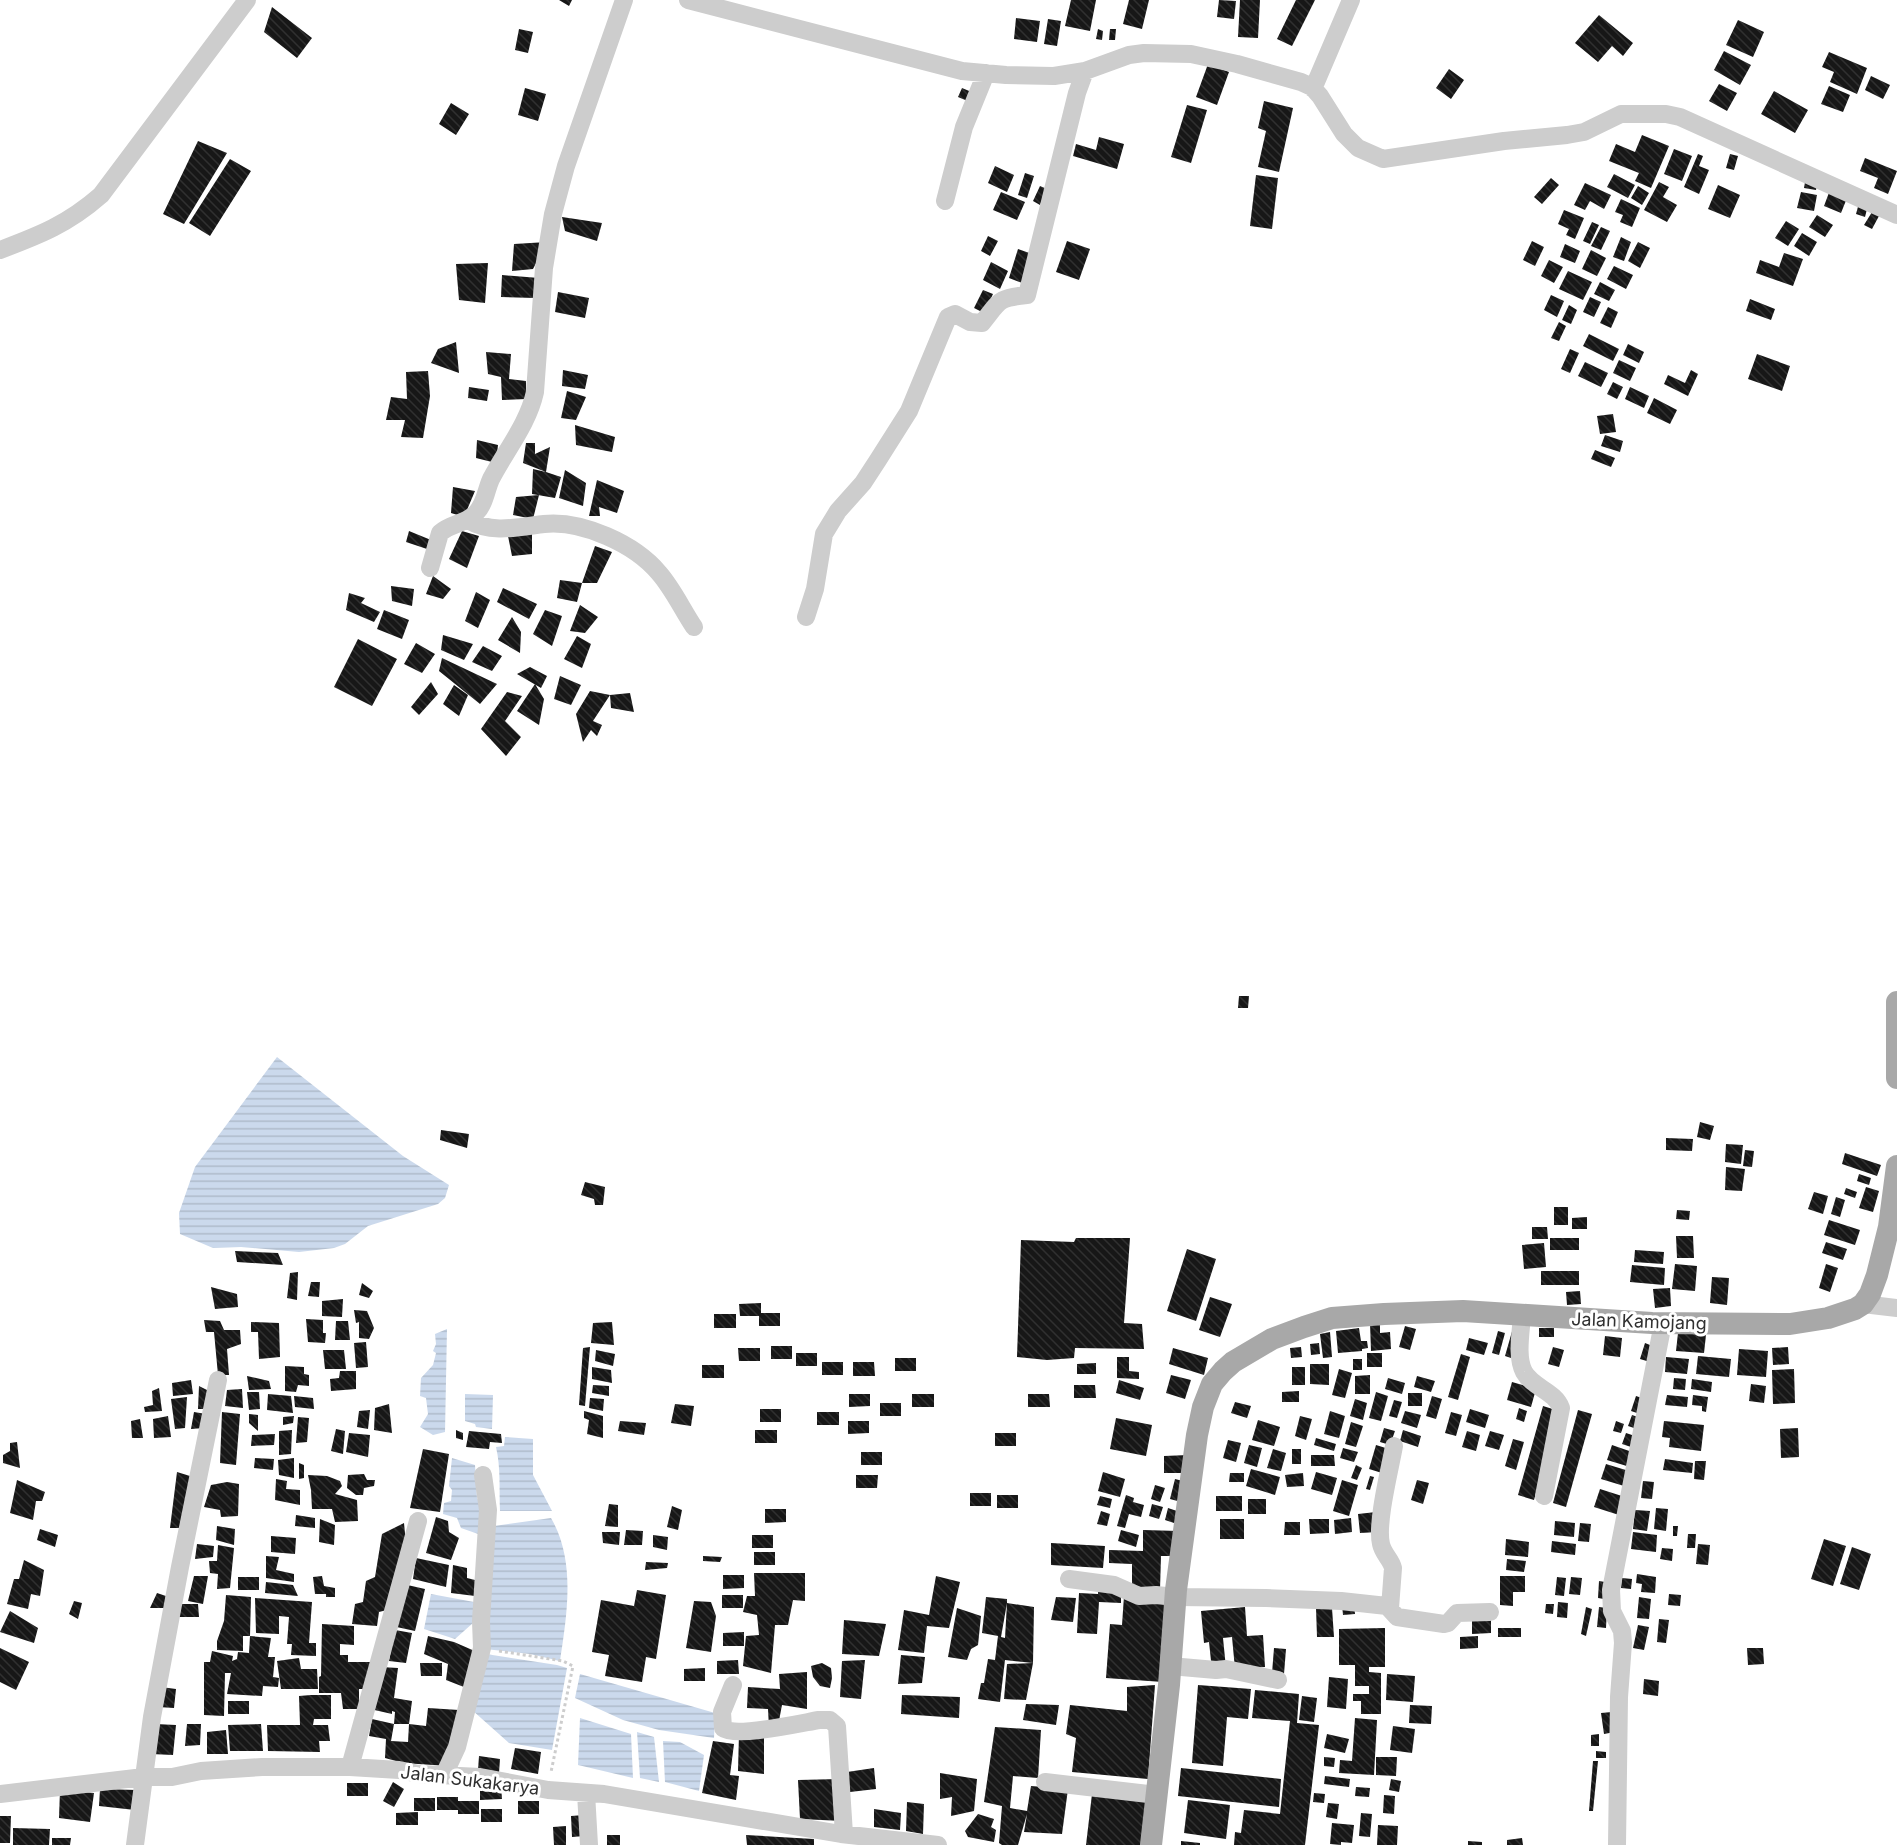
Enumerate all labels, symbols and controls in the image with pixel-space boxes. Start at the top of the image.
street label: Jalan Kamojang [1571,1308,1707,1334]
street label: Jalan Sukakarya [399,1761,541,1799]

